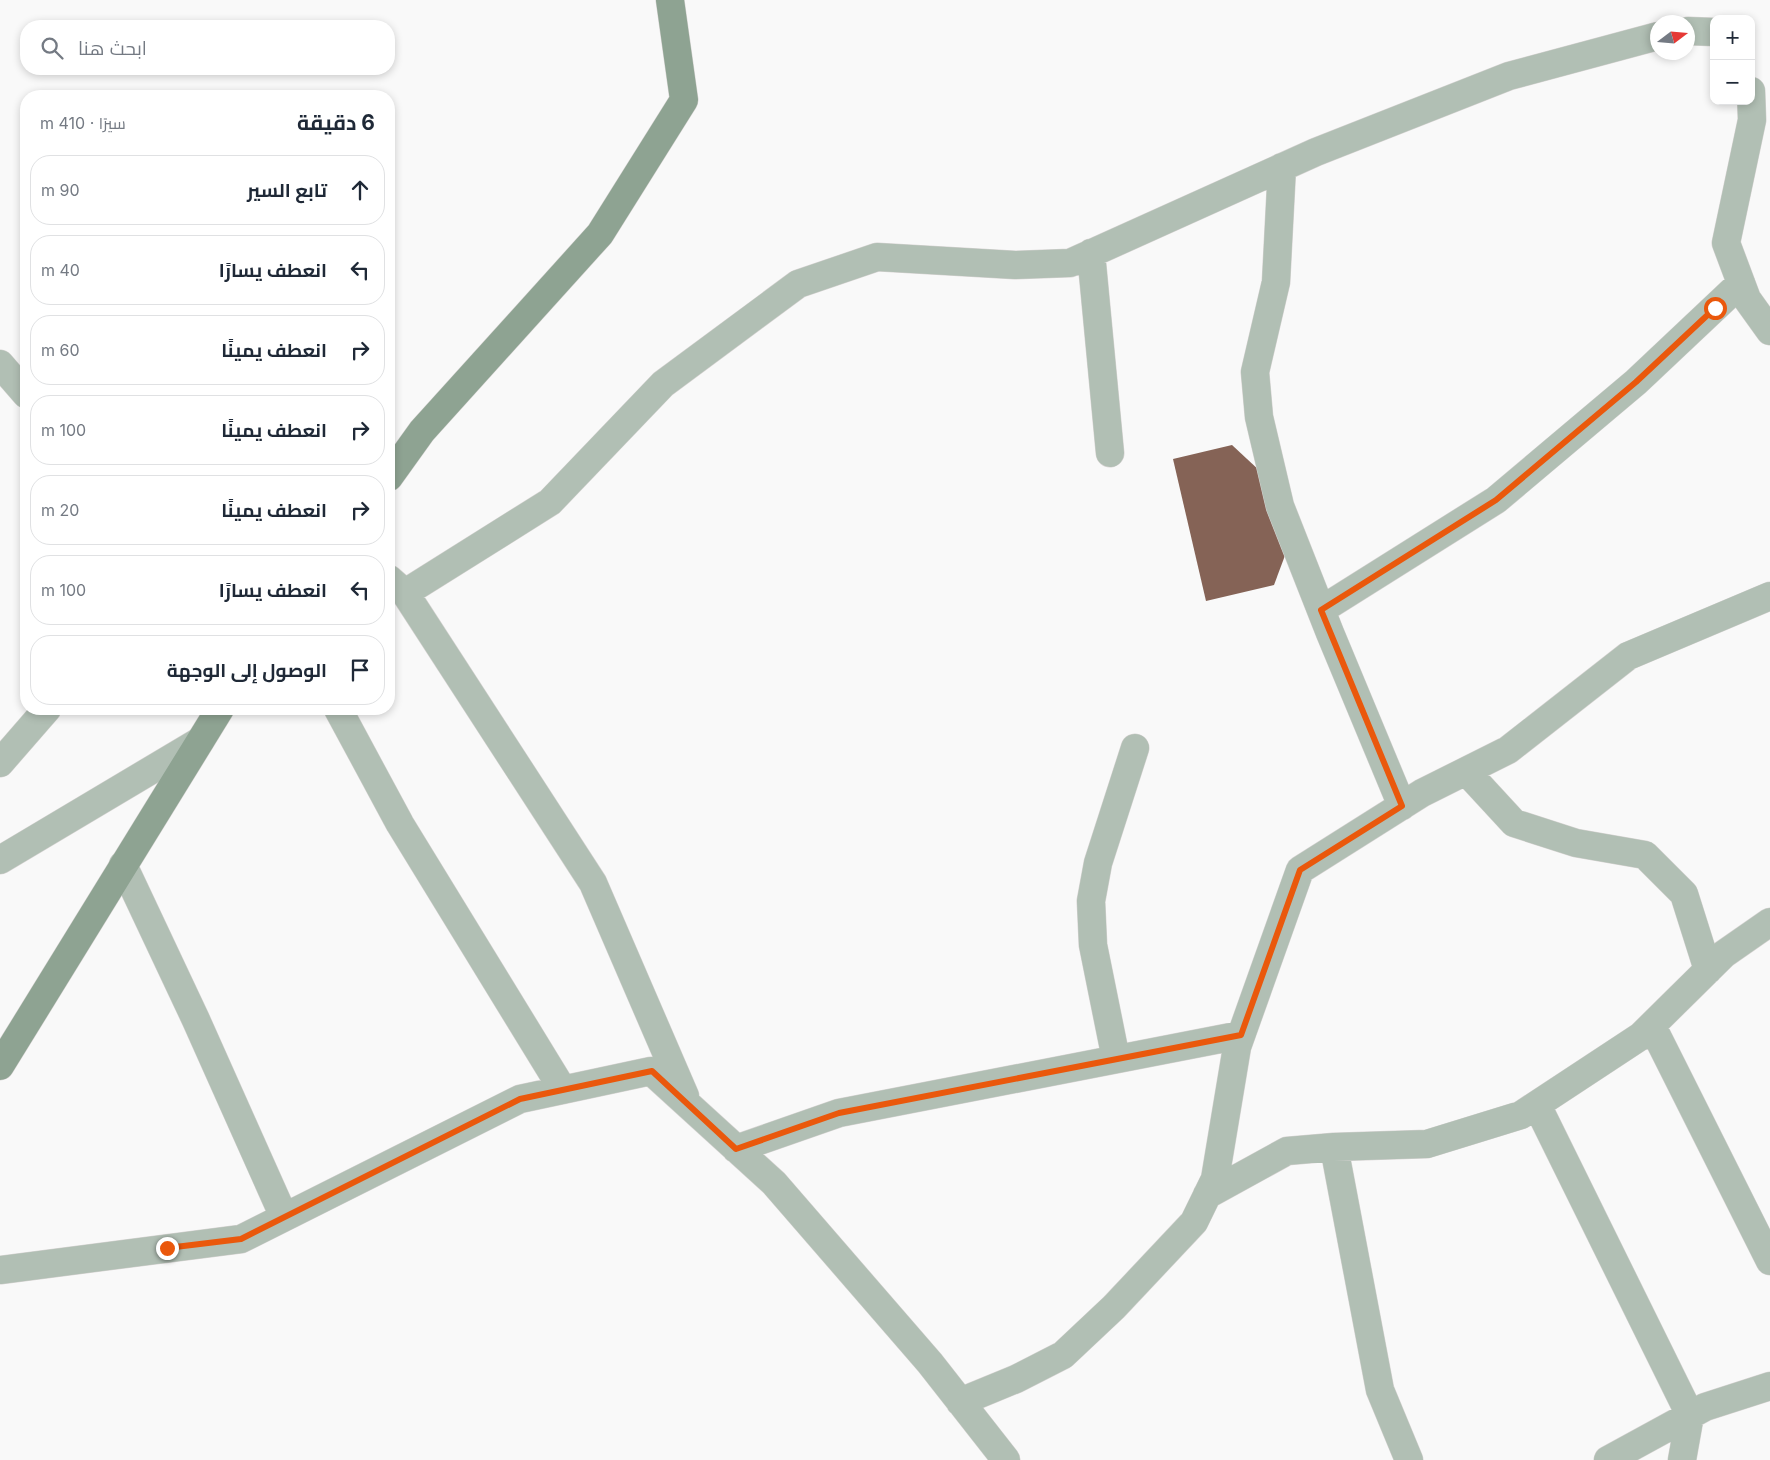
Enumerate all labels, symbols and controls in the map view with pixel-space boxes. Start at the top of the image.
north arrow [1650,15,1695,60]
map controls [1710,15,1755,105]
button: + [1710,15,1755,60]
search box [20,20,395,75]
icon: search [38,34,66,62]
text: ابحث هنا [78,37,147,60]
button: − [1710,60,1755,105]
text: 6 دقيقة [297,110,375,135]
text: سيرًا · 410 m [40,113,126,133]
icon: ahead [346,176,374,204]
text: تابع السير [247,179,327,202]
text: 90 m [41,180,80,200]
icon: left [346,256,374,284]
text: انعطف يسارًا [219,259,327,282]
text: 40 m [41,260,80,280]
route start [1704,297,1727,320]
icon: right [346,336,374,364]
text: انعطف يمينًا [221,339,327,362]
text: 60 m [41,340,80,360]
icon: right [346,416,374,444]
text: انعطف يمينًا [221,419,327,442]
text: 100 m [41,420,86,440]
icon: right [346,496,374,524]
text: انعطف يمينًا [221,499,327,522]
text: 20 m [41,500,79,520]
icon: left [346,576,374,604]
text: انعطف يسارًا [219,579,327,602]
text: 100 m [41,580,86,600]
icon: arrive [346,656,374,684]
text: الوصول إلى الوجهة [167,659,327,682]
route end [156,1237,179,1260]

